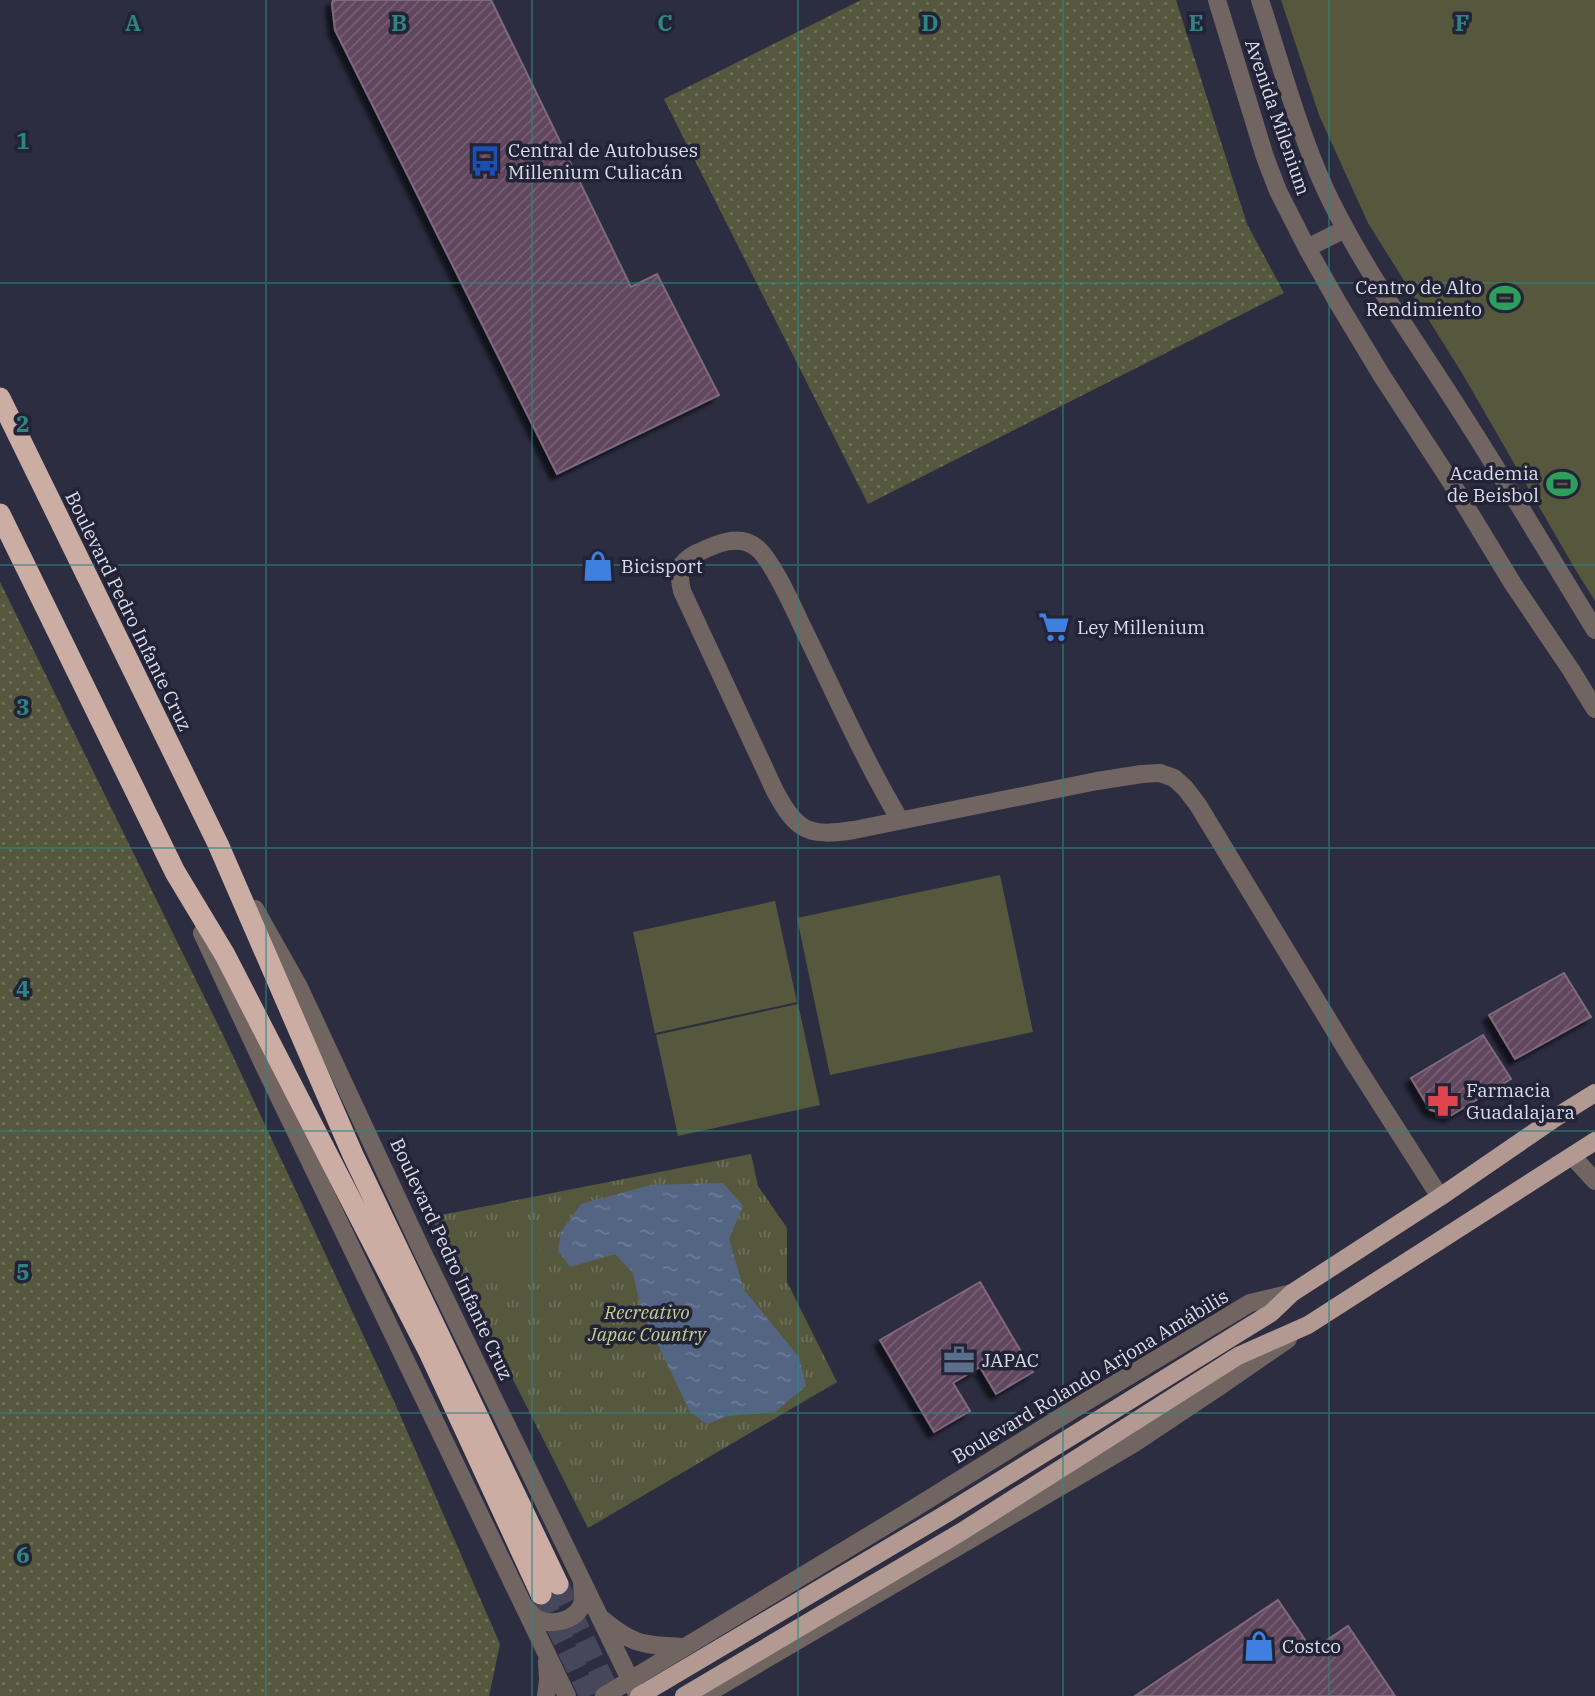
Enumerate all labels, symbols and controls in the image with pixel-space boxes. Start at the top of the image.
text: A [125,7,141,37]
text: B [391,7,407,37]
text: C [657,7,673,37]
text: D [921,7,939,37]
text: E [1188,7,1204,37]
text: F [1455,7,1469,37]
street label: Avenida Milenium [1240,36,1316,198]
text: 1 [16,125,30,155]
place label: Central de Autobuses Millenium Culiacán [508,138,698,184]
bus stop icon: Central de Autobuses Millenium Culiacán [468,144,502,178]
place label: Centro de Alto Rendimiento [1355,275,1482,321]
sports icon: Centro de Alto Rendimiento [1488,281,1522,315]
text: 2 [16,408,30,438]
place label: Academia de Beisbol [1447,461,1539,507]
sports icon: Academia de Beisbol [1545,467,1579,501]
street label: Boulevard Pedro Infante Cruz [60,487,198,735]
shop icon: Bicisport [581,549,615,583]
place label: Bicisport [621,554,703,578]
supermarket icon: Ley Millenium [1037,610,1071,644]
place label: Ley Millenium [1077,615,1205,639]
text: 3 [16,691,30,721]
text: 4 [16,973,30,1003]
place label: Farmacia Guadalajara [1466,1078,1575,1124]
pharmacy icon: Farmacia Guadalajara [1426,1084,1460,1118]
street label: Boulevard Pedro Infante Cruz [385,1134,519,1384]
text: 5 [16,1256,30,1286]
street label: Boulevard Rolando Arjona Amábilis [947,1284,1233,1468]
park label: Recreativo Japac Country [587,1300,707,1346]
office icon: JAPAC [942,1343,976,1377]
place label: JAPAC [982,1348,1039,1372]
text: 6 [16,1539,30,1569]
shop icon: Costco [1242,1629,1276,1663]
place label: Costco [1282,1634,1341,1658]

